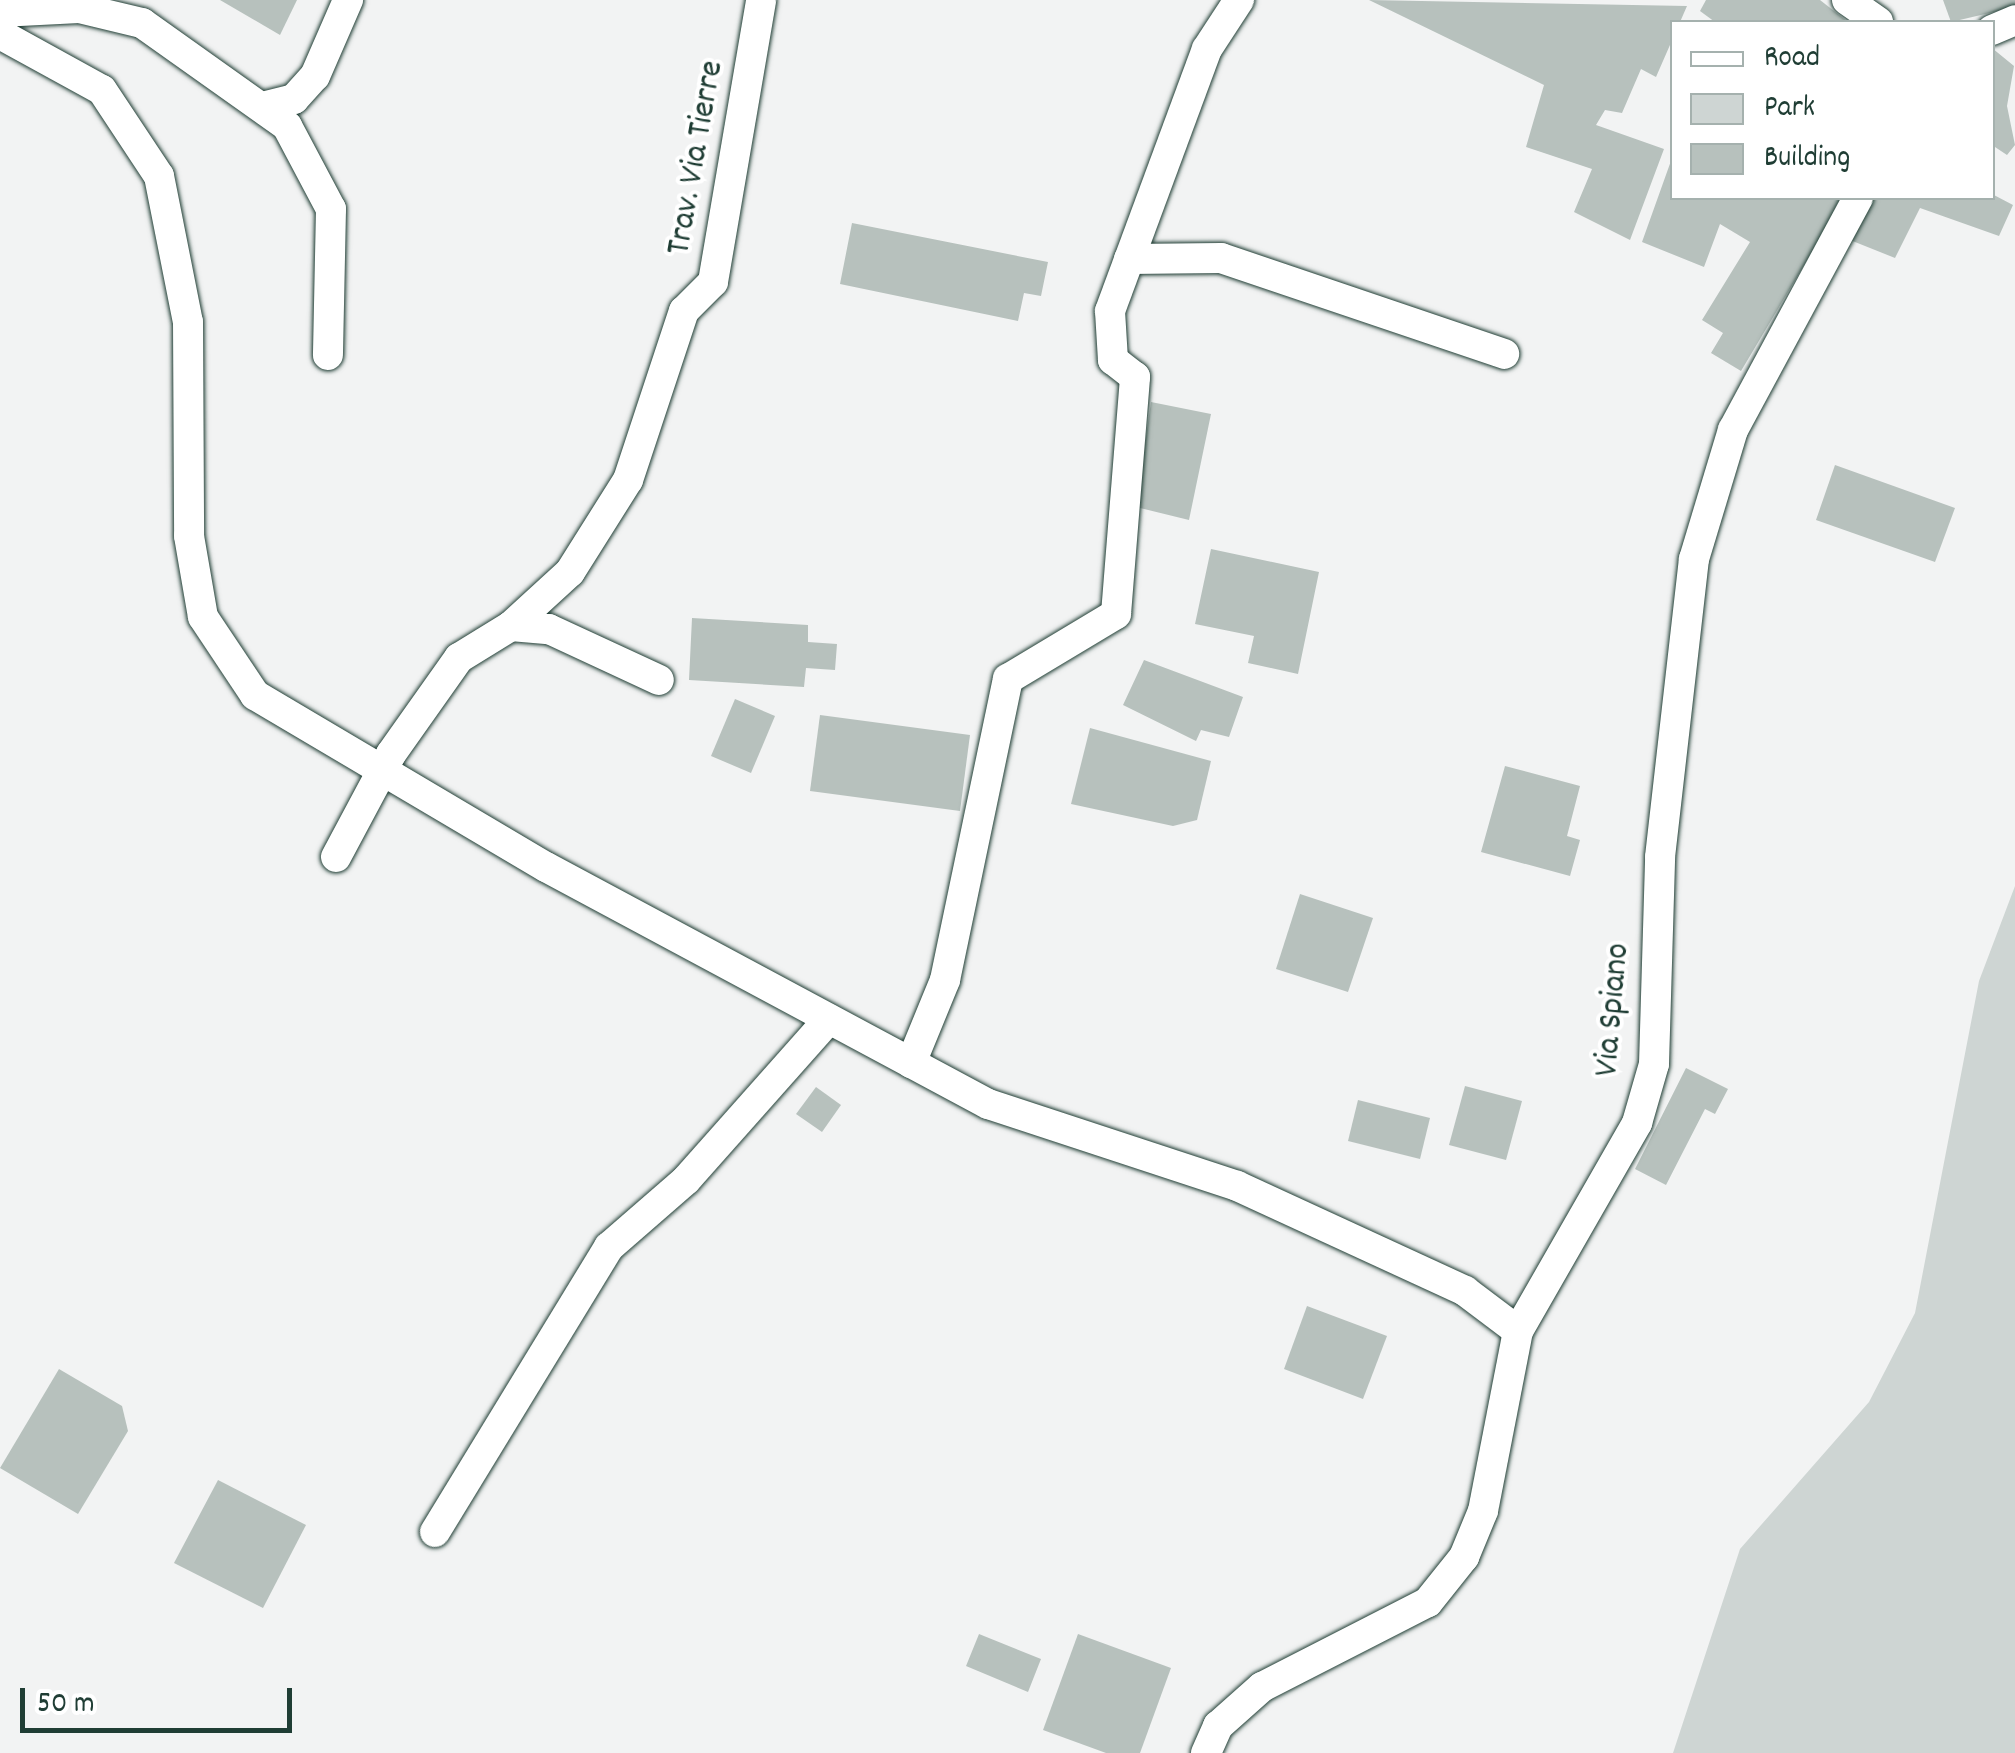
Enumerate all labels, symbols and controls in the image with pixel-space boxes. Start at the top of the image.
legend [1670,20,1995,200]
text: Road [1764,38,1820,81]
street label: Trav. Via Tierre [659,58,735,258]
text: Park [1764,88,1815,131]
text: Building [1764,138,1850,181]
street label: Via Spiano [1587,942,1641,1078]
scale bar [25,1668,298,1730]
text: 50 m [37,1684,95,1727]

